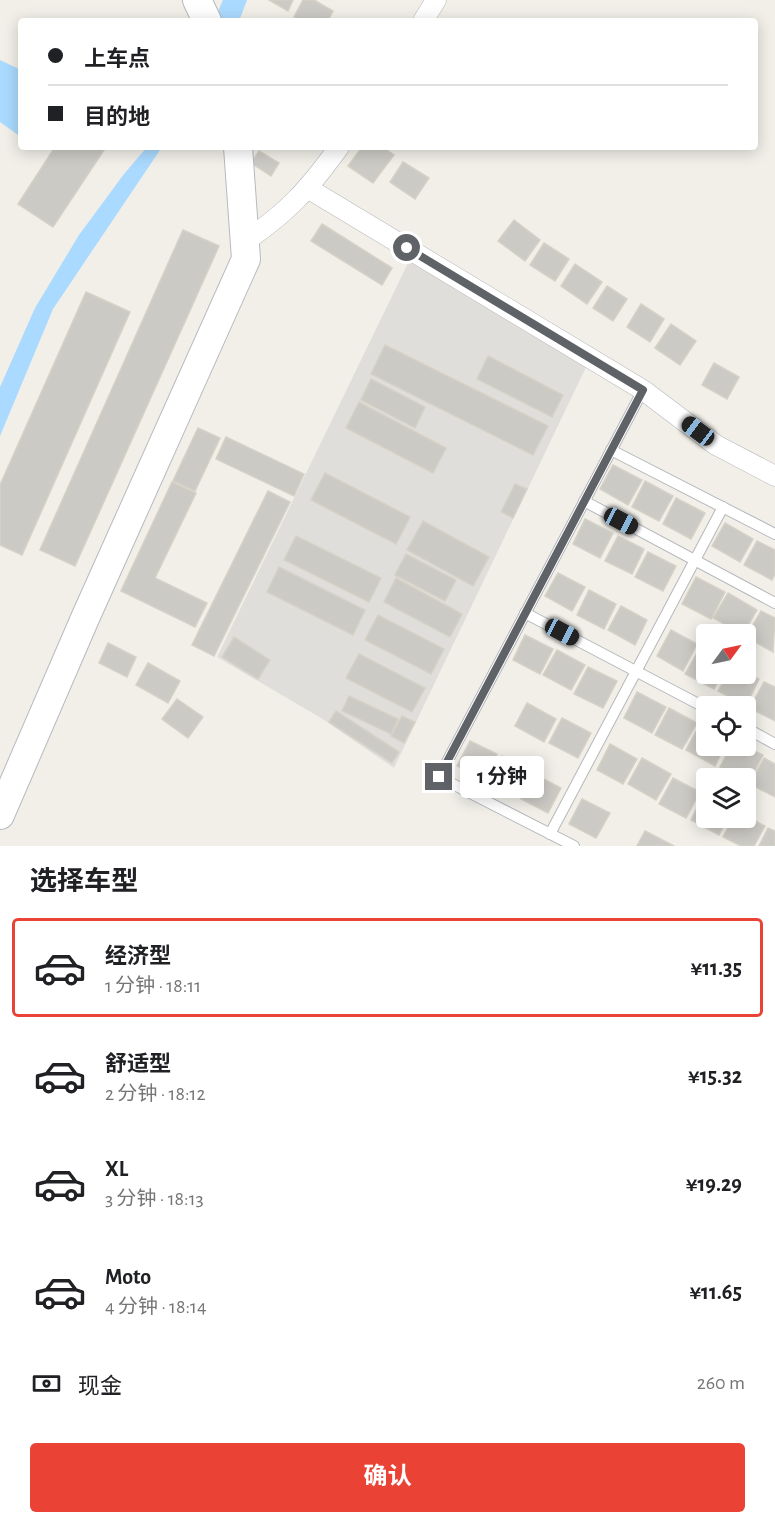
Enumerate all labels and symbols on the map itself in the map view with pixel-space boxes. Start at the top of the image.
route start [393,234,420,261]
car [678,413,718,449]
car [601,505,641,537]
car [542,616,582,648]
north arrow [696,624,756,684]
callout: 1 分钟 [460,756,544,798]
route end [425,763,452,790]

